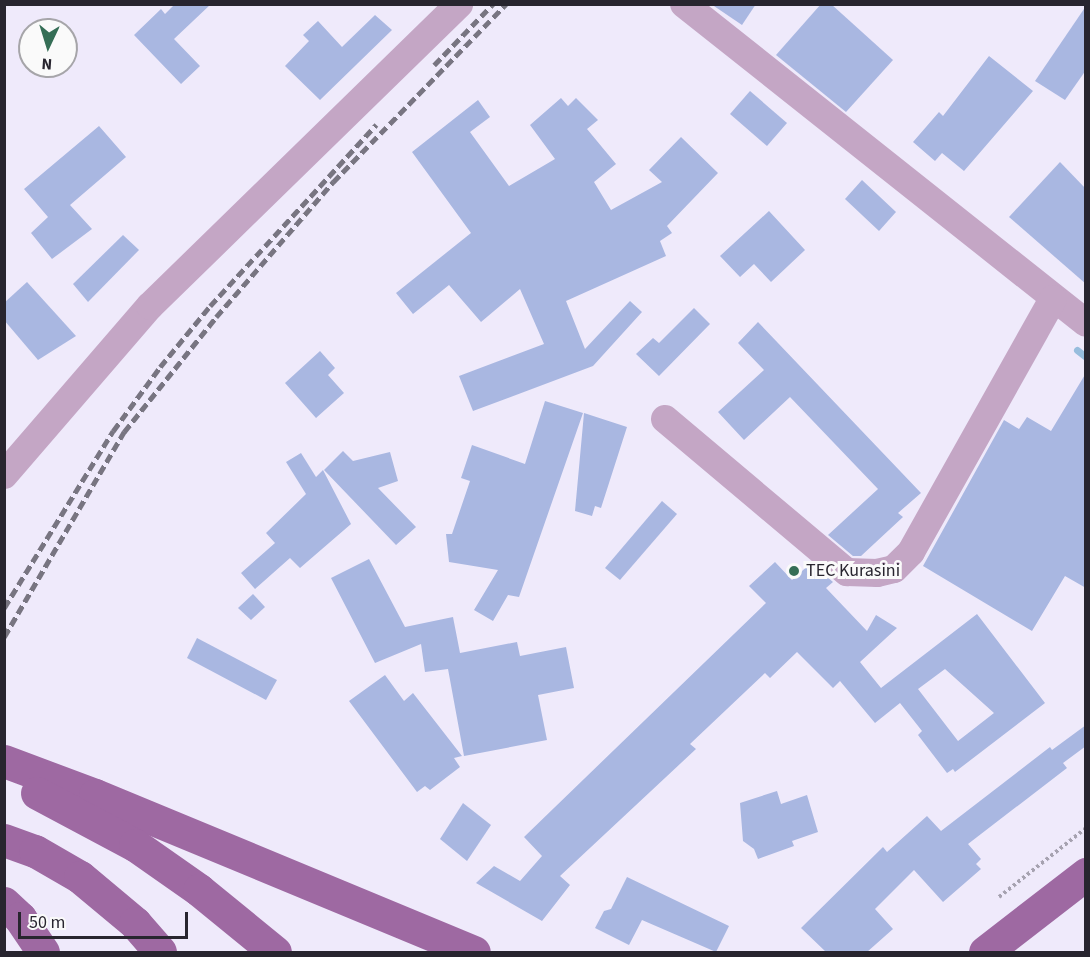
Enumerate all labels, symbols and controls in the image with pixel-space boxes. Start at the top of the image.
north arrow [18,18,78,78]
text: N [41,53,53,75]
place label: TEC Kurasini [806,560,900,582]
marker: TEC Kurasini [787,564,801,578]
scale bar [21,900,190,938]
text: 50 m [29,910,65,935]

